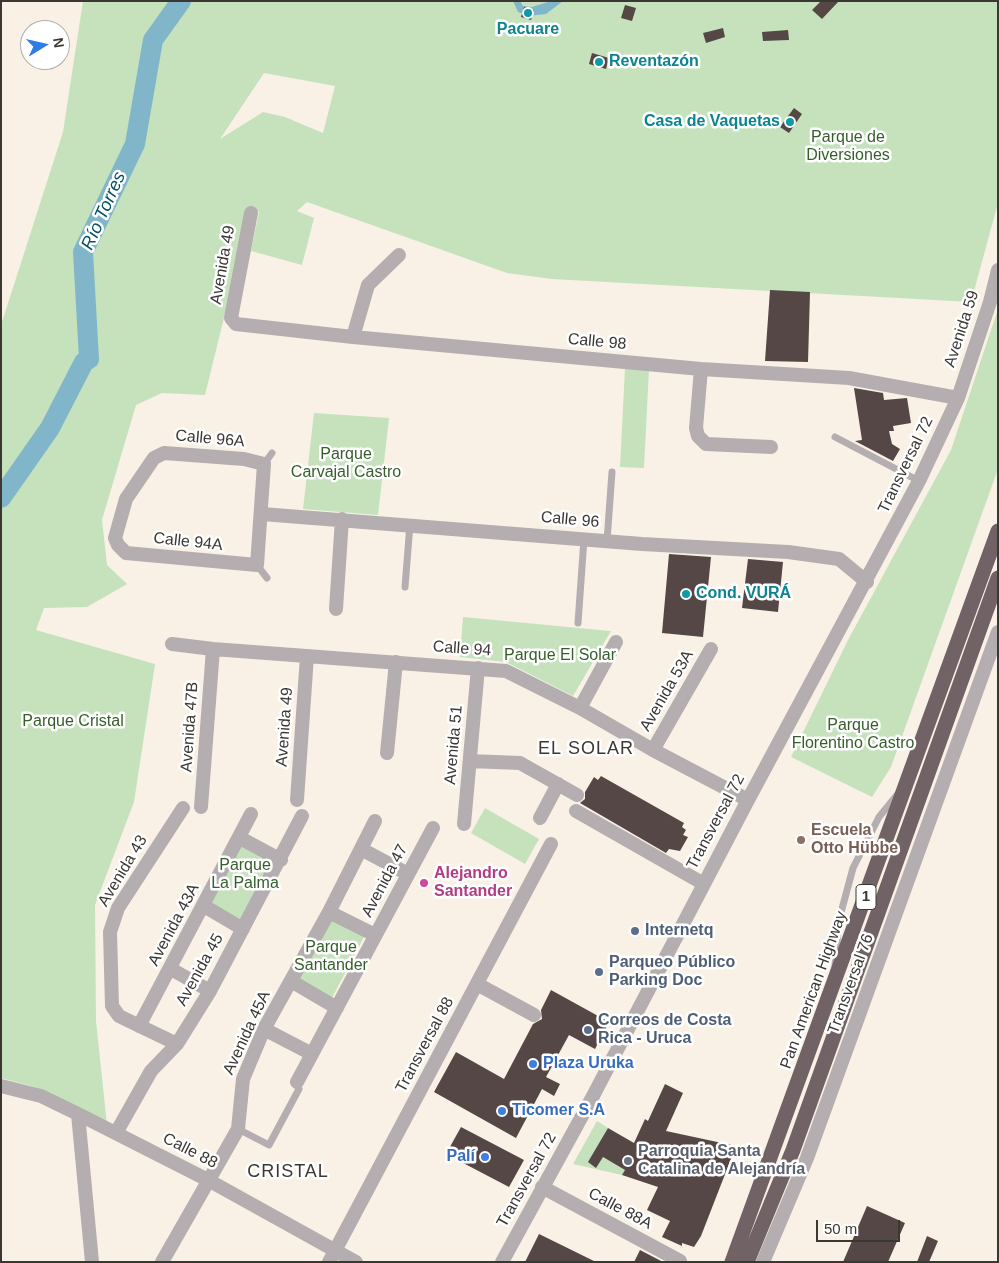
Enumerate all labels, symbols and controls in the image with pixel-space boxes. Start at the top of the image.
marker: Pacuare [522,7,534,19]
north arrow [20,20,70,70]
place label: Pacuare [497,20,559,40]
text: N [50,37,68,49]
place label: Reventazón [609,52,699,72]
marker: Reventazón [593,56,605,68]
place label: Casa de Vaquetas [644,112,780,132]
marker: Casa de Vaquetas [784,116,796,128]
park label: Parque de Diversiones [806,128,890,166]
water label: Río Torres [77,169,131,253]
street label: Avenida 49 [207,224,239,306]
street label: Avenida 59 [941,288,983,370]
street label: Calle 98 [567,330,627,354]
street label: Transversal 72 [874,414,938,516]
street label: Calle 96A [175,426,245,452]
park label: Parque Carvajal Castro [291,445,401,483]
street label: Calle 96 [540,508,600,532]
street label: Calle 94A [152,529,224,555]
place label: Cond. VURÁ [696,584,791,604]
marker: Cond. VURÁ [680,588,692,600]
street label: Calle 94 [432,637,492,661]
park label: Parque El Solar [504,646,616,666]
street label: Avenida 53A [636,647,698,735]
street label: Avenida 47B [177,681,203,773]
street label: Avenida 49 [273,687,297,767]
street label: Avenida 51 [441,704,467,786]
park label: Parque Cristal [22,712,124,732]
park label: Parque Florentino Castro [792,716,914,754]
district label: EL SOLAR [537,738,635,760]
street label: Transversal 72 [683,771,749,873]
place label: Escuela Otto Hübbe [811,821,898,859]
street label: Avenida 43 [94,832,152,910]
marker: Escuela Otto Hübbe [795,834,807,846]
street label: Avenida 47 [358,841,412,921]
park label: Parque La Palma [211,856,279,894]
place label: Alejandro Santander [434,864,512,902]
marker: Alejandro Santander [418,877,430,889]
street label: Avenida 43A [144,881,204,969]
road number: 1 [856,884,876,910]
street label: Pan American Highway [777,909,851,1071]
place label: Internetq [645,921,713,941]
marker: Internetq [629,925,641,937]
street label: Avenida 45 [172,930,228,1010]
street label: Transversal 76 [824,931,878,1037]
park label: Parque Santander [294,938,368,976]
place label: Parqueo Público Parking Doc [609,953,735,991]
marker: Parqueo Público Parking Doc [593,966,605,978]
street label: Avenida 45A [219,988,275,1078]
street label: Transversal 88 [392,994,458,1096]
place label: Correos de Costa Rica - Uruca [598,1011,731,1049]
marker: Correos de Costa Rica - Uruca [582,1024,594,1036]
place label: Plaza Uruka [543,1054,634,1074]
marker: Plaza Uruka [527,1058,539,1070]
place label: Ticomer S.A [512,1101,605,1121]
marker: Ticomer S.A [496,1105,508,1117]
street label: Calle 88 [159,1129,221,1173]
street label: Transversal 72 [493,1129,561,1231]
place label: Parroquia Santa Catalina de Alejandría [638,1142,805,1180]
place label: Palí [447,1147,475,1167]
marker: Palí [479,1151,491,1163]
marker: Parroquia Santa Catalina de Alejandría [622,1155,634,1167]
district label: CRISTAL [246,1161,330,1183]
street label: Calle 88A [585,1184,655,1234]
scale bar [819,1210,903,1242]
text: 50 m [824,1220,857,1237]

